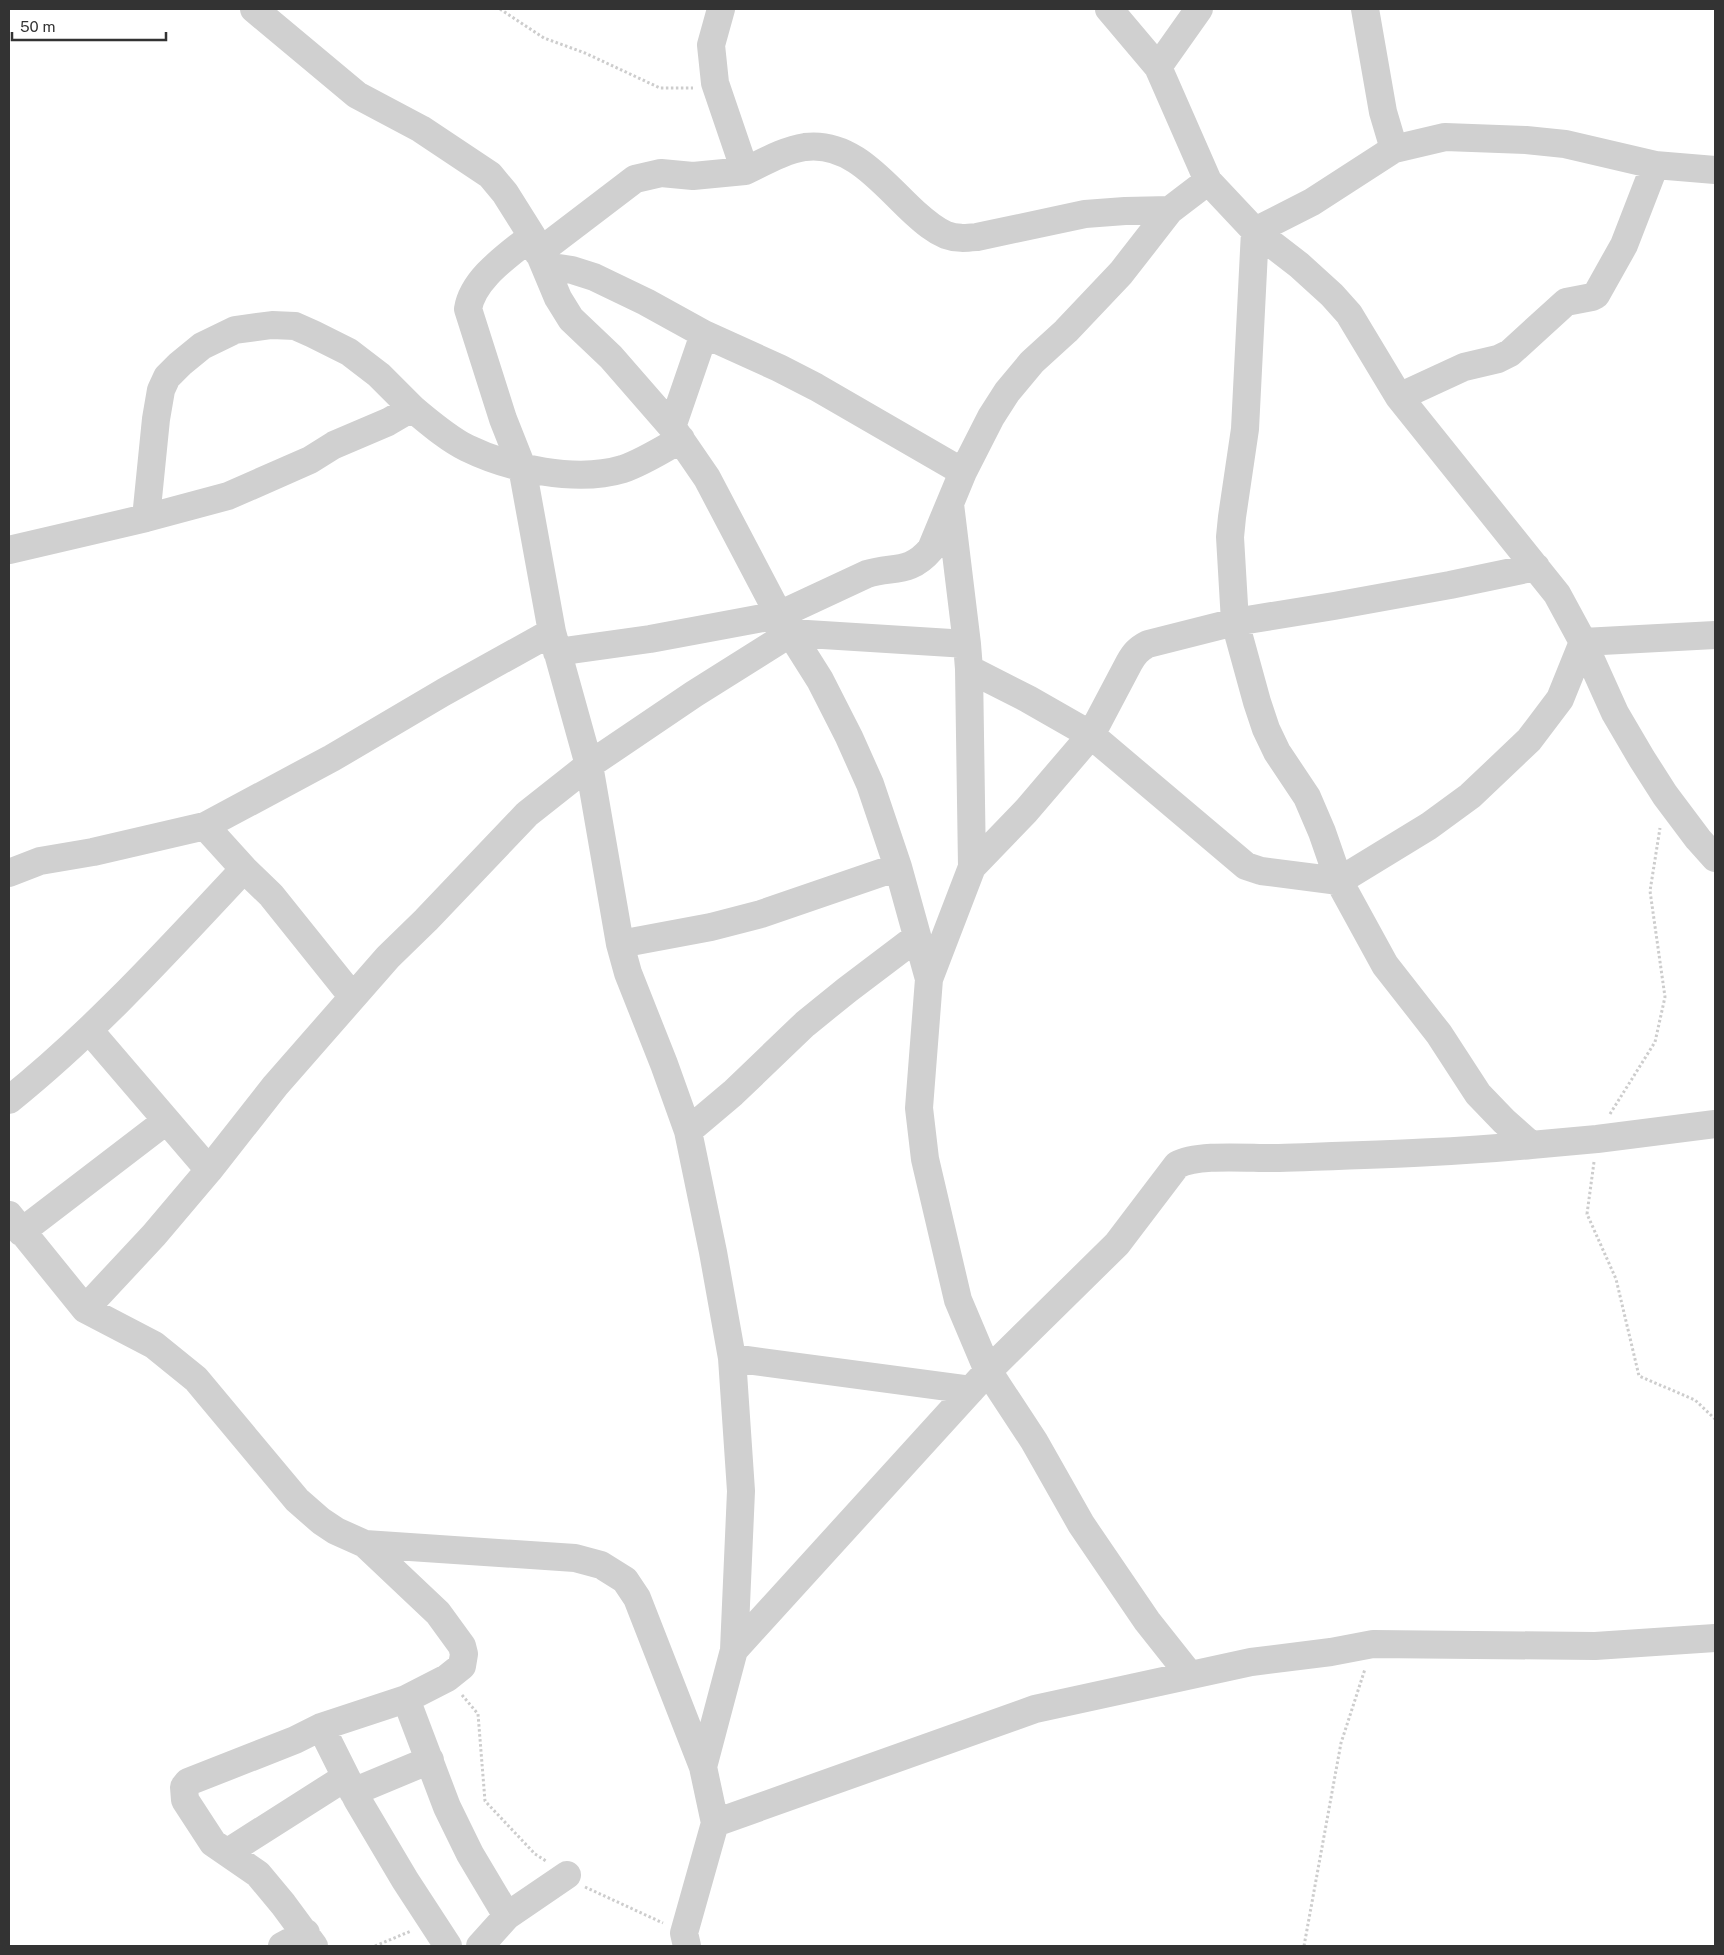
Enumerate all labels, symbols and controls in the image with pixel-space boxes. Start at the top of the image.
scale bar [12,10,166,42]
text: 50 m [20,18,55,35]

